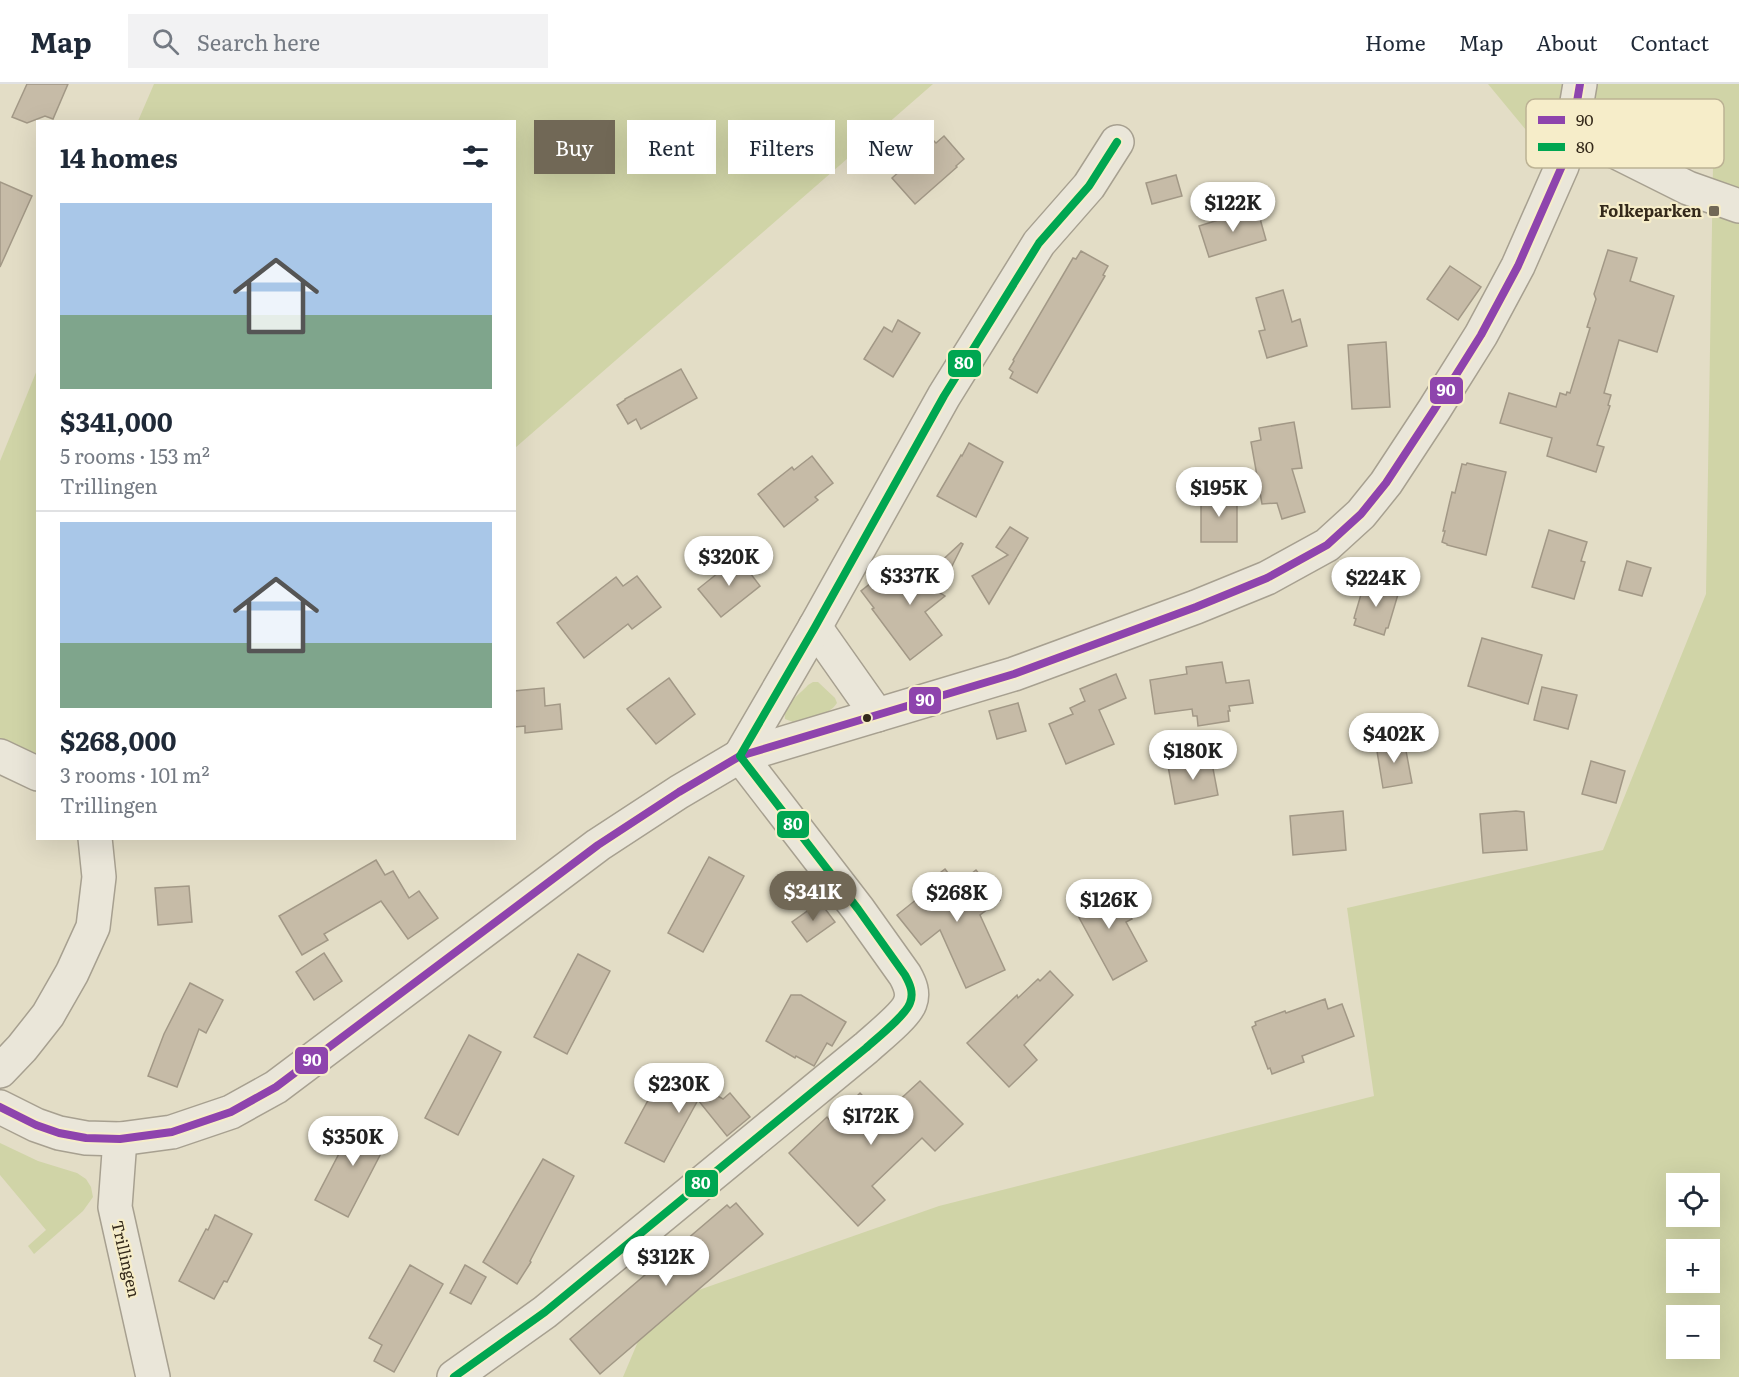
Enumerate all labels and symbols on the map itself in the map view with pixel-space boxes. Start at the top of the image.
legend [1526,99,1724,168]
text: 90 [1576,107,1594,131]
text: 80 [1576,134,1594,158]
pin: $122K [1191,182,1275,233]
place label: Folkeparken [1599,198,1702,222]
marker: Folkeparken [1707,204,1721,218]
line badge: 80 [947,349,982,378]
text: 80 [954,350,974,374]
line badge: 90 [1429,376,1464,405]
text: 90 [1436,377,1456,401]
pin: $195K [1177,467,1261,518]
pin: $320K [687,536,771,587]
pin: $337K [868,555,952,606]
pin: $224K [1334,557,1418,608]
line badge: 90 [908,686,942,715]
text: 90 [915,687,935,711]
unlabelled marker [861,712,873,724]
pin: $402K [1352,713,1436,764]
pin: $180K [1151,730,1235,781]
line badge: 80 [776,810,810,839]
text: 80 [783,811,803,835]
pin: $341K [771,871,855,922]
pin: $268K [915,872,999,923]
pin: $126K [1067,879,1151,930]
line badge: 90 [294,1046,329,1075]
text: 90 [302,1047,322,1071]
pin: $230K [637,1063,721,1114]
pin: $172K [829,1095,913,1146]
pin: $350K [311,1116,395,1167]
line badge: 80 [684,1169,719,1198]
text: 80 [691,1170,711,1194]
street label: Trillingen [106,1218,148,1300]
pin: $312K [624,1236,708,1287]

